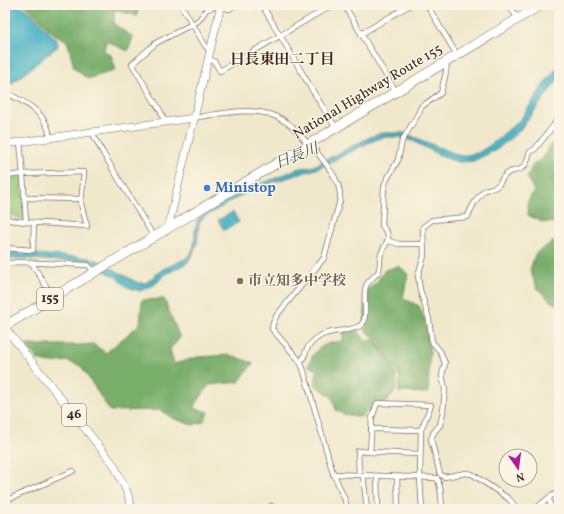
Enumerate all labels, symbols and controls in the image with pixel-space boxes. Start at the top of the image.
street label: National Highway Route 155 [290,40,446,144]
district label: 日長東田二丁目 [229,50,335,71]
water label: 日長川 [272,138,324,175]
place label: Ministop [215,179,276,198]
marker: Ministop [202,183,212,193]
place label: 市立知多中学校 [248,272,346,291]
marker: 市立知多中学校 [235,276,245,286]
road number: 155 [37,288,63,310]
road number: 46 [62,404,86,426]
north arrow [498,448,538,488]
text: N [514,468,526,484]

